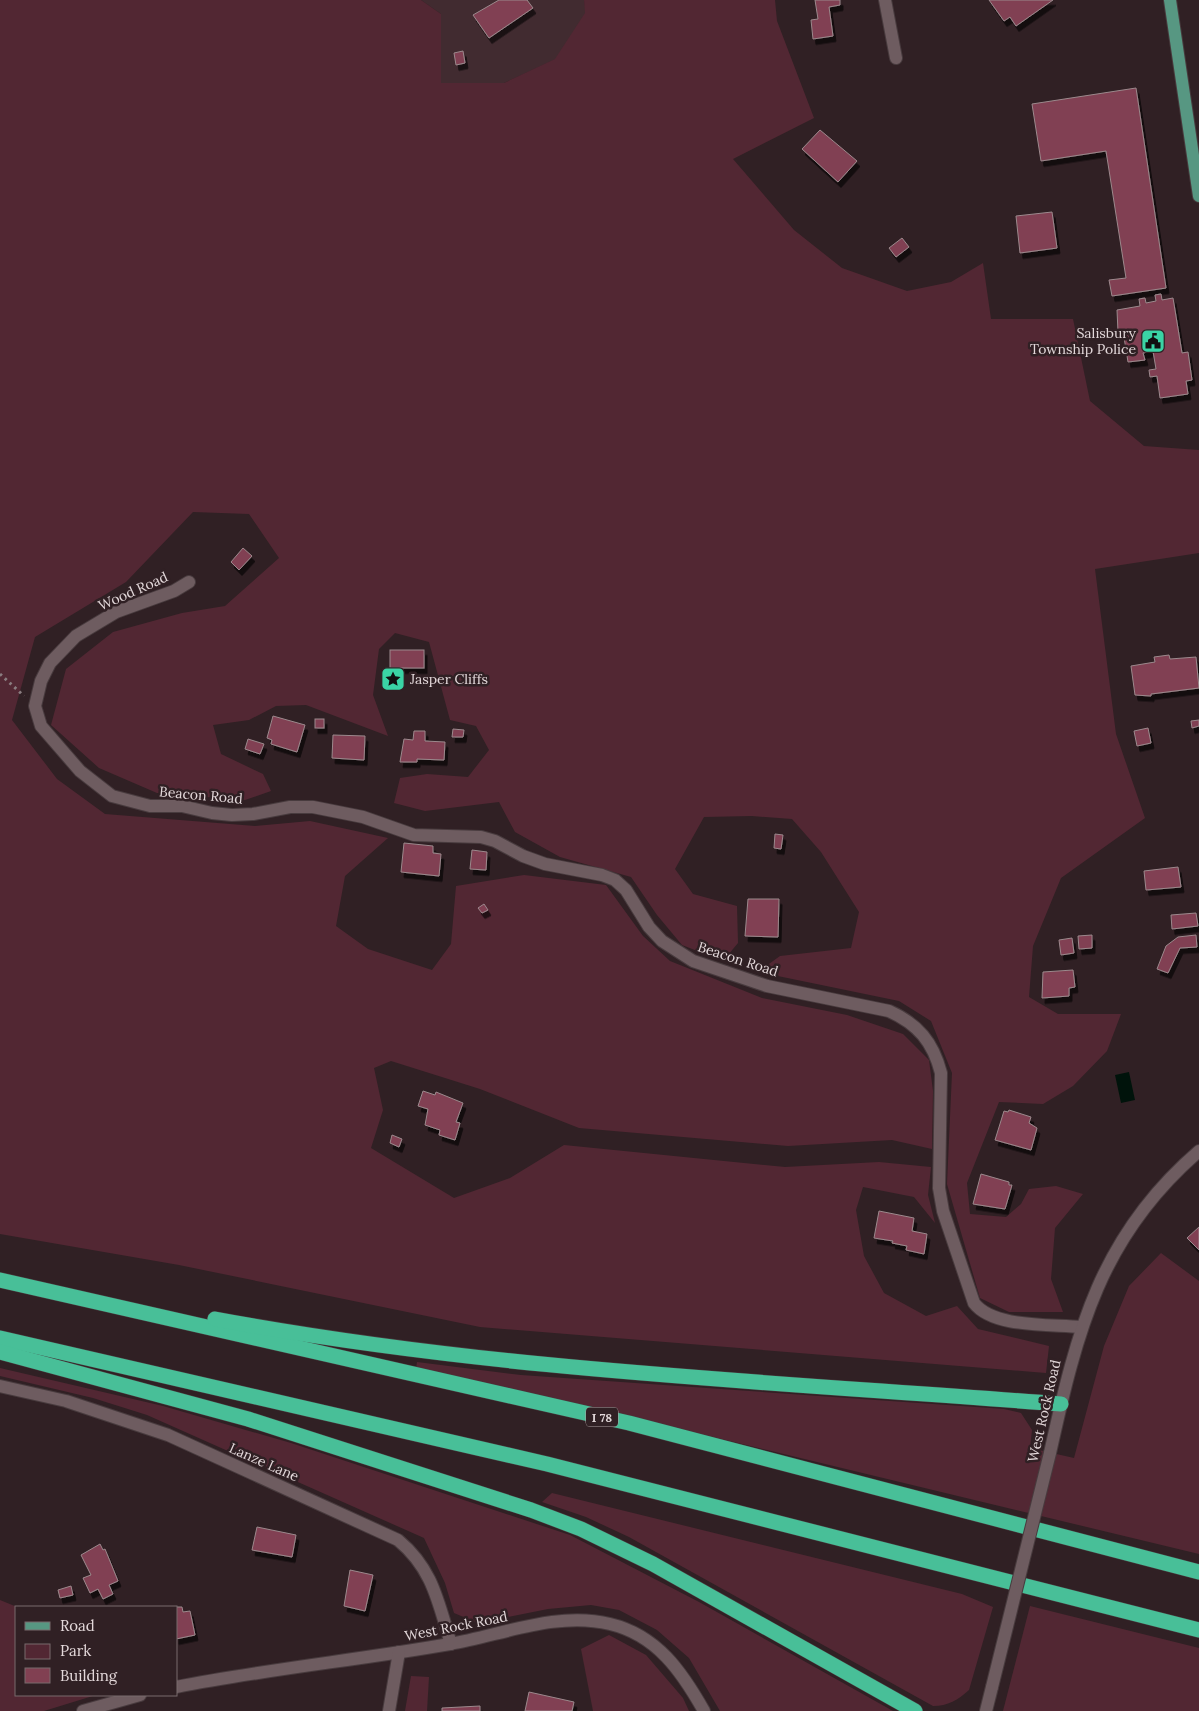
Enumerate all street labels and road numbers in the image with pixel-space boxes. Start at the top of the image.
street label: Wood Road [95,568,171,614]
street label: Beacon Road [159,782,243,808]
street label: Beacon Road [695,938,781,980]
street label: West Rock Road [1023,1358,1065,1464]
road number: I 78 [586,1408,618,1426]
street label: Lanze Lane [226,1439,302,1485]
street label: West Rock Road [403,1607,509,1645]

